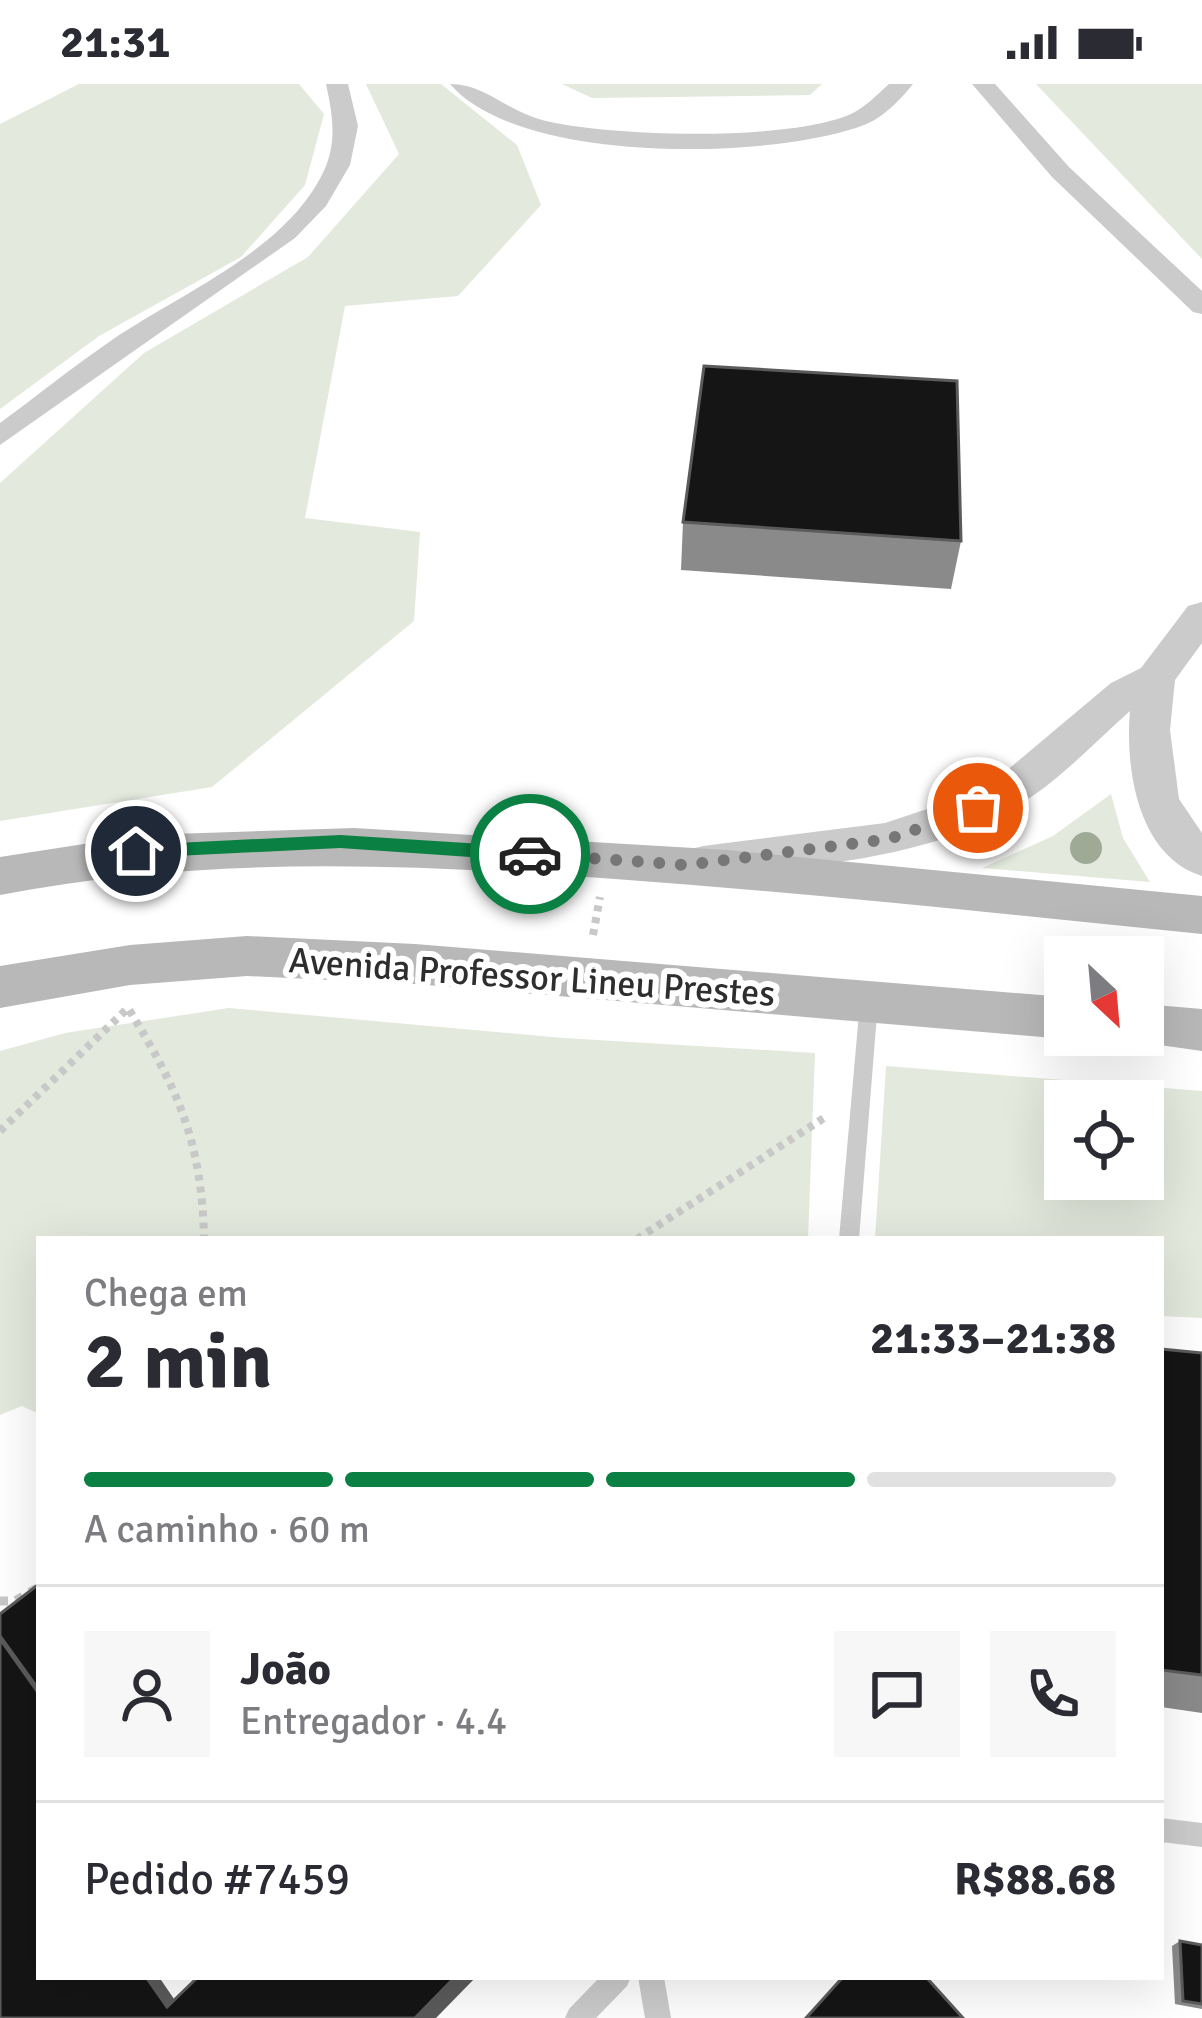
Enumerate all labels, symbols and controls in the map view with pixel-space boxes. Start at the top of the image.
text: 21:31 [60,15,170,70]
pin [927,757,1029,859]
icon: bag [945,775,1011,841]
courier [470,794,590,914]
pin [85,800,187,902]
icon: home [103,818,169,884]
icon: car [497,821,563,887]
north arrow [1044,936,1164,1056]
map controls [1044,936,1164,1200]
street label: Avenida Professor Lineu Prestes [287,938,777,1017]
button: locate [1044,1080,1164,1200]
text: Chega em [84,1269,248,1317]
text: 21:33–21:38 [870,1311,1116,1366]
text: 2 min [84,1314,272,1410]
text: A caminho · 60 m [84,1505,370,1553]
button: person [84,1631,210,1757]
button: chat [834,1631,960,1757]
button: phone [990,1631,1116,1757]
text: João [240,1642,331,1697]
text: Entregador · 4.4 [240,1697,507,1745]
text: Pedido #7459 [84,1852,350,1907]
text: R$88.68 [954,1852,1116,1907]

